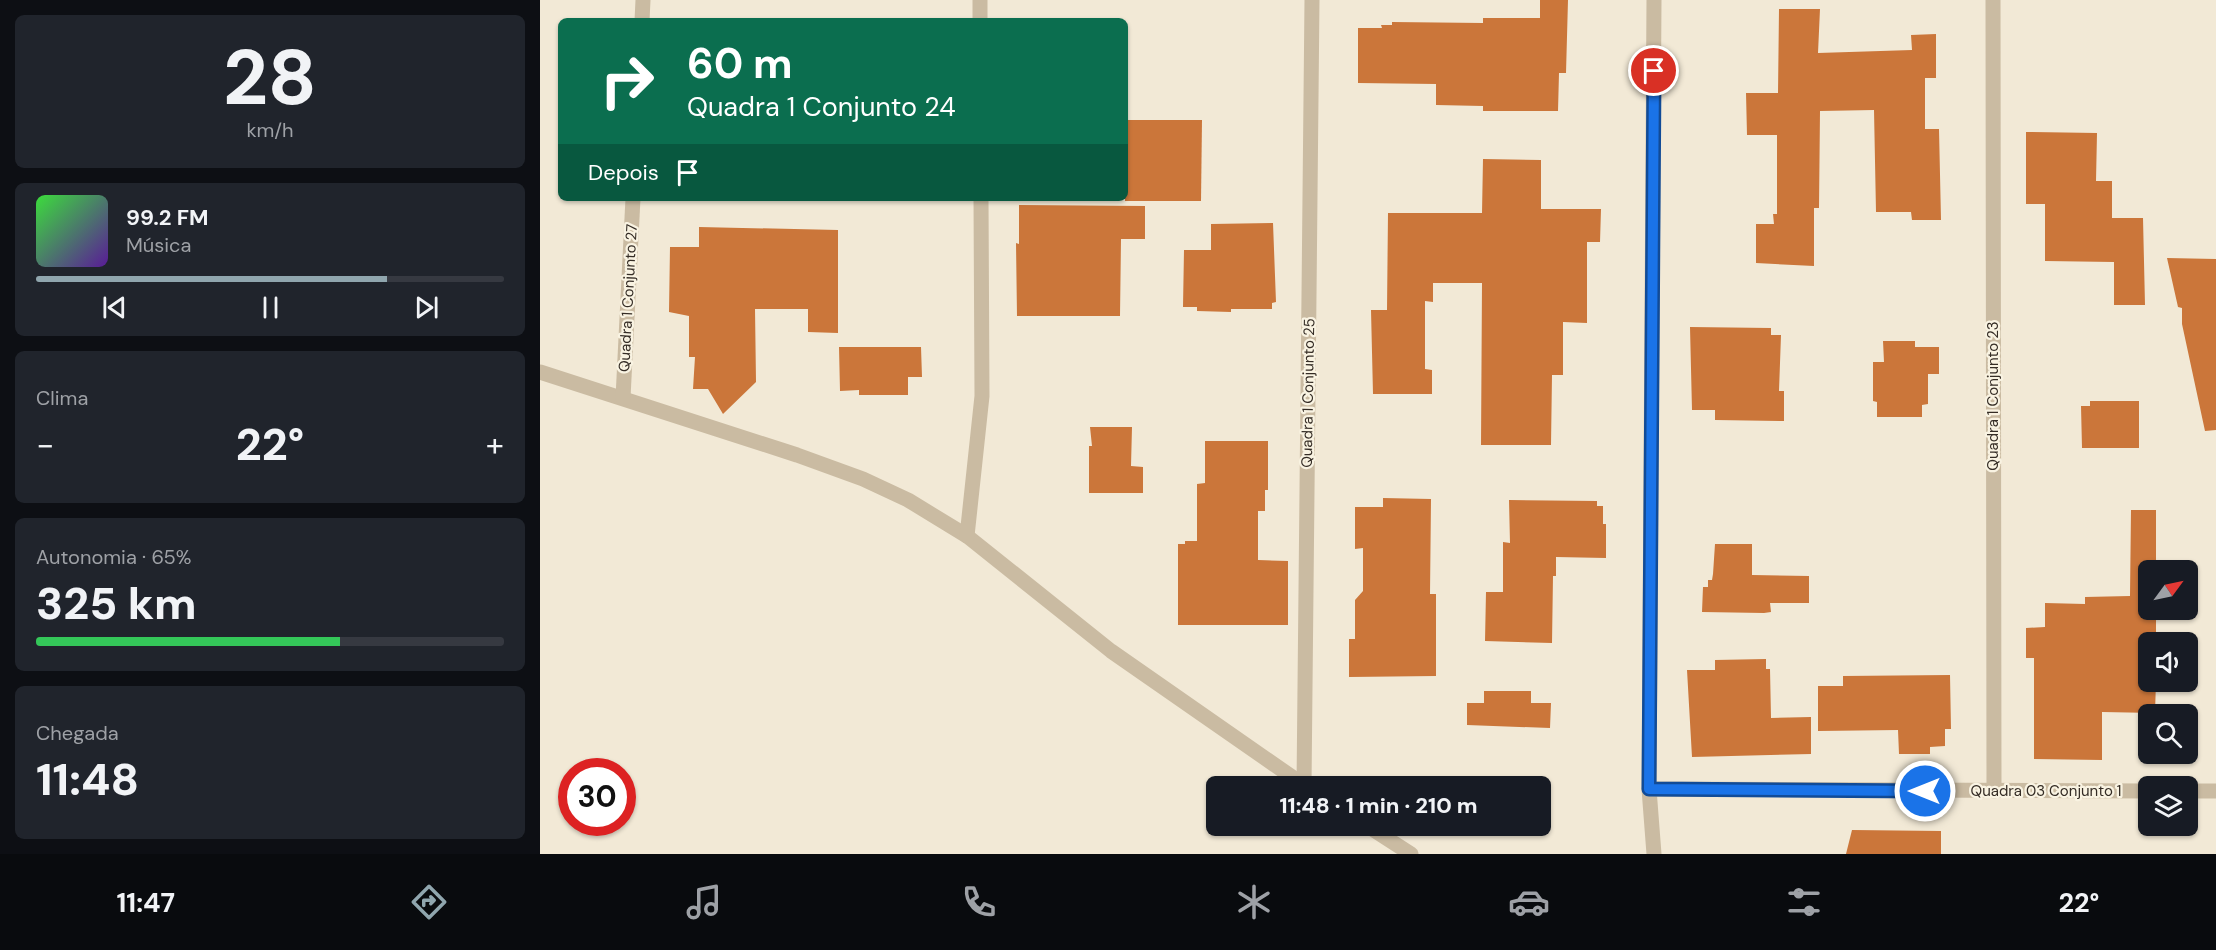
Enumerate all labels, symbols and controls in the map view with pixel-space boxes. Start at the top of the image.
text: 28 [223,27,317,128]
text: 60 m [687,36,793,91]
icon: right [588,42,666,120]
pin [1628,45,1679,96]
icon: arrive [1637,54,1670,87]
text: Quadra 1 Conjunto 24 [687,89,956,124]
text: km/h [246,117,294,143]
icon: arrive [671,156,704,189]
text: Depois [588,158,659,187]
text: 99.2 FM [126,203,208,232]
street label: Quadra 1 Conjunto 27 [614,223,642,373]
text: Música [126,232,191,258]
icon: previous [98,291,131,324]
icon: pause [254,291,287,324]
icon: next [410,291,443,324]
street label: Quadra 1 Conjunto 25 [1297,318,1319,468]
street label: Quadra 1 Conjunto 23 [1983,321,2003,471]
text: Clima [36,385,88,411]
text: 22° [236,415,304,474]
text: − [36,423,54,466]
text: + [486,423,504,466]
text: Autonomia · 65% [36,544,191,570]
north arrow [2138,560,2198,620]
map controls [2138,560,2198,836]
text: 325 km [36,574,197,633]
button: sound [2138,632,2198,692]
button: search [2138,704,2198,764]
text: Chegada [36,720,119,746]
text: 11:48 [36,750,139,809]
speed limit sign: 30 [558,758,636,836]
position arrow [1893,759,1957,823]
button: layers [2138,776,2198,836]
street label: Quadra 03 Conjunto 1 [1971,781,2121,801]
text: 11:48 · 1 min · 210 m [1279,791,1478,820]
icon: directions [408,881,450,923]
icon: music [683,881,725,923]
icon: phone [958,881,1000,923]
icon: climate [1233,881,1275,923]
icon: car [1508,881,1550,923]
icon: filters [1783,881,1825,923]
text: 11:47 [117,885,175,920]
text: 22° [2058,885,2099,920]

